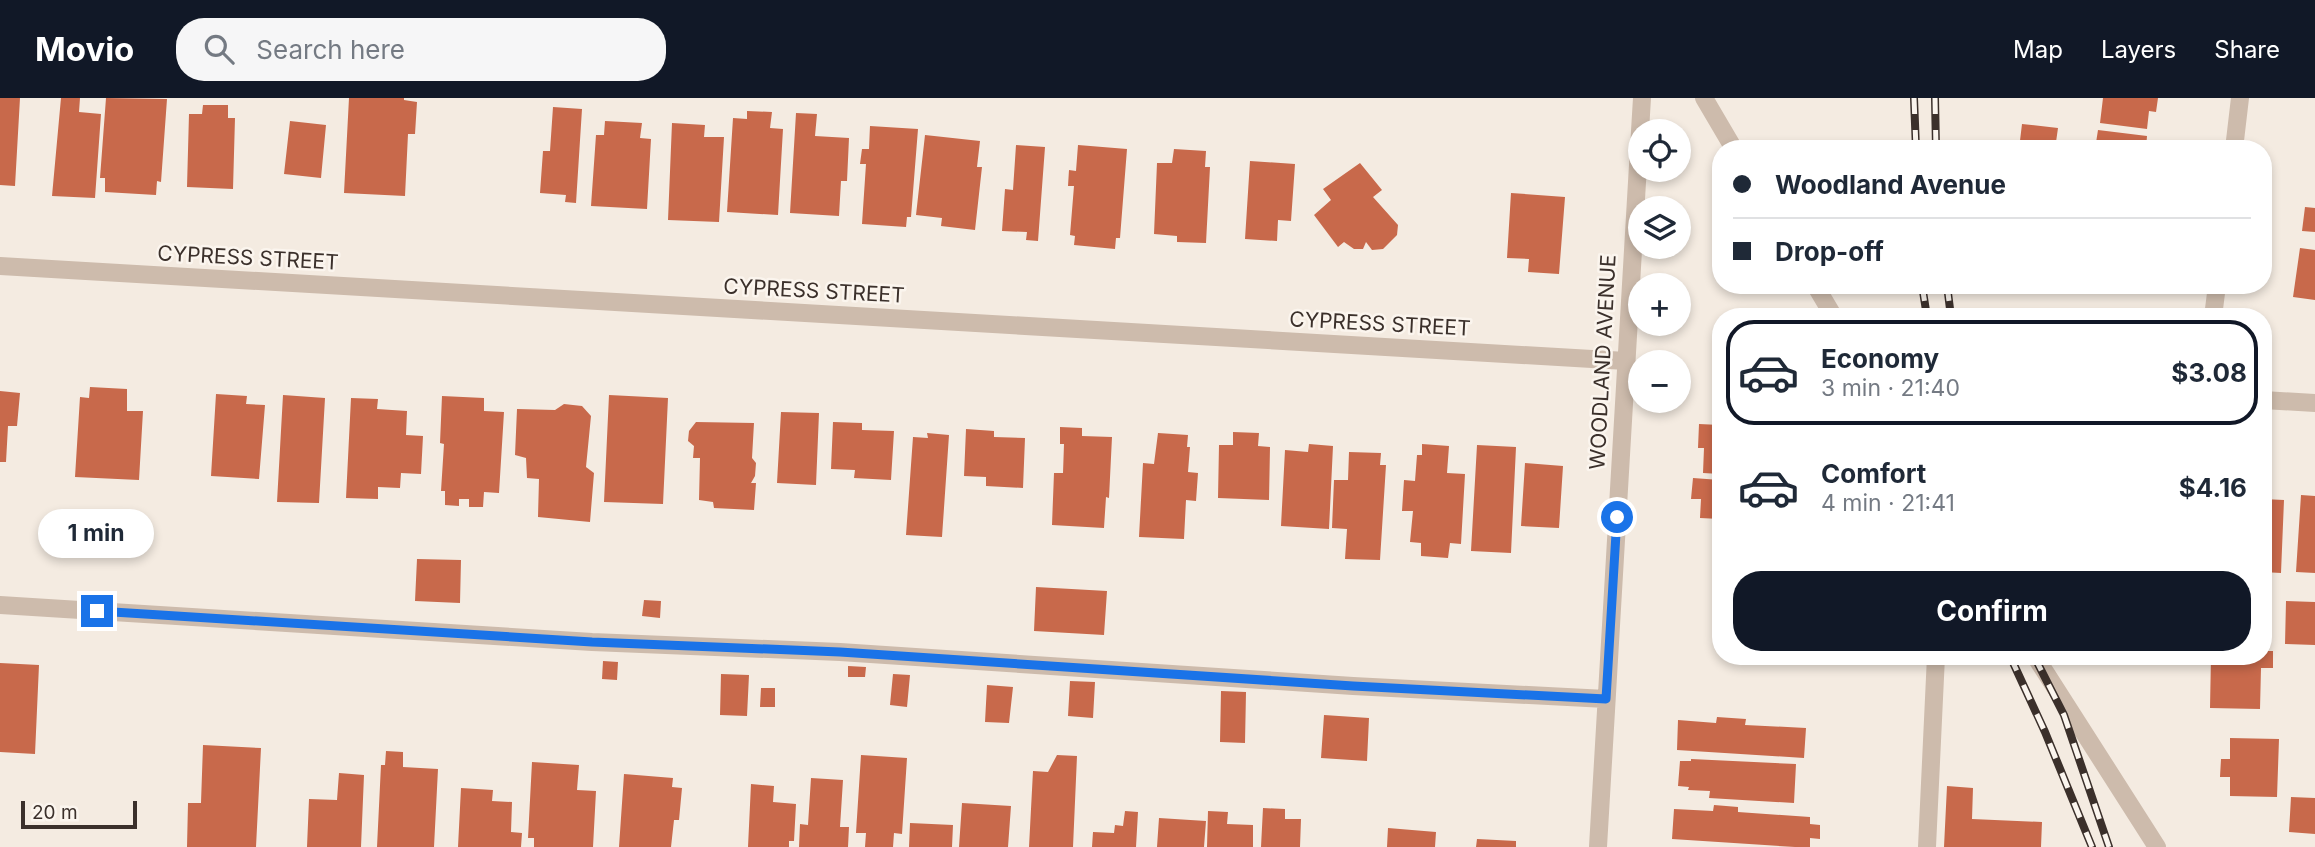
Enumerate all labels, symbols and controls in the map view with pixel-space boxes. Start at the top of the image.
search box [176,18,666,81]
text: Movio [35,29,134,69]
icon: search [200,30,238,68]
text: Search here [256,34,405,65]
text: Map [2013,35,2063,64]
text: Layers [2101,35,2176,64]
text: Share [2214,35,2280,64]
map controls [1628,119,1691,413]
button: locate [1628,119,1691,182]
text: Woodland Avenue [1775,169,2006,200]
button: layers [1628,196,1691,259]
text: Drop-off [1775,236,1884,267]
street label: CYPRESS STREET [157,240,339,275]
street label: WOODLAND AVENUE [1584,254,1621,470]
street label: CYPRESS STREET [723,273,905,308]
button: + [1628,273,1691,336]
street label: CYPRESS STREET [1289,306,1471,341]
icon: car [1737,341,1800,404]
text: Economy [1821,343,1939,374]
button: − [1628,350,1691,413]
text: $3.08 [2171,357,2247,388]
text: 3 min · 21:40 [1821,374,1960,402]
icon: car [1737,456,1800,519]
text: Comfort [1821,458,1926,489]
text: $4.16 [2179,472,2247,503]
text: 4 min · 21:41 [1821,489,1955,517]
route start [1601,501,1633,533]
callout: 1 min [39,510,155,559]
text: 1 min [68,519,124,547]
button: Confirm [1733,571,2251,651]
route end [81,595,113,627]
scale bar [21,798,136,830]
text: 20 m [32,801,78,824]

